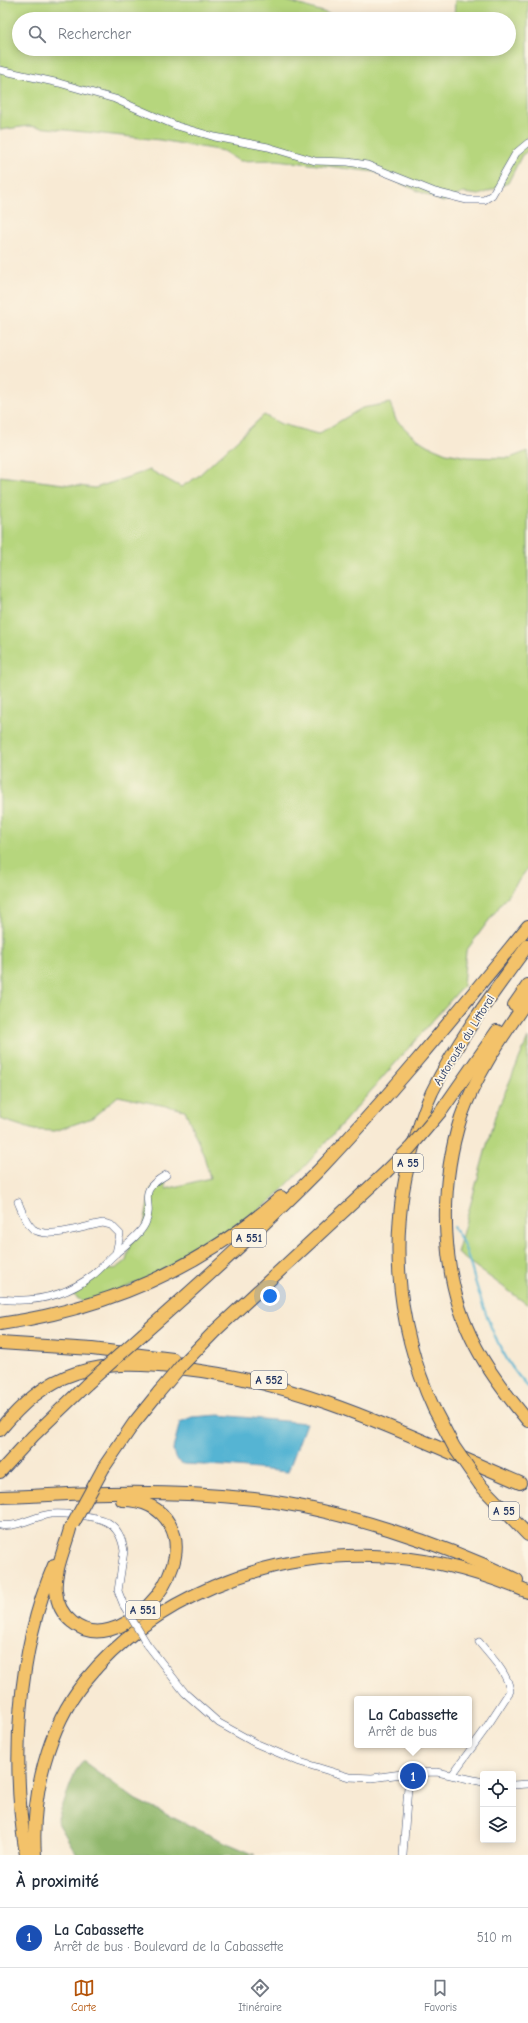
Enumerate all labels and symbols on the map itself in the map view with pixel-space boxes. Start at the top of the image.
street label: Autoroute du Littoral [430,992,498,1088]
road number: A 55 [393,1154,423,1172]
road number: A 551 [232,1229,266,1247]
your location [260,1286,280,1306]
road number: A 552 [251,1371,287,1389]
road number: A 55 [489,1502,519,1520]
road number: A 551 [126,1601,160,1619]
pin: 1 [400,1761,426,1791]

